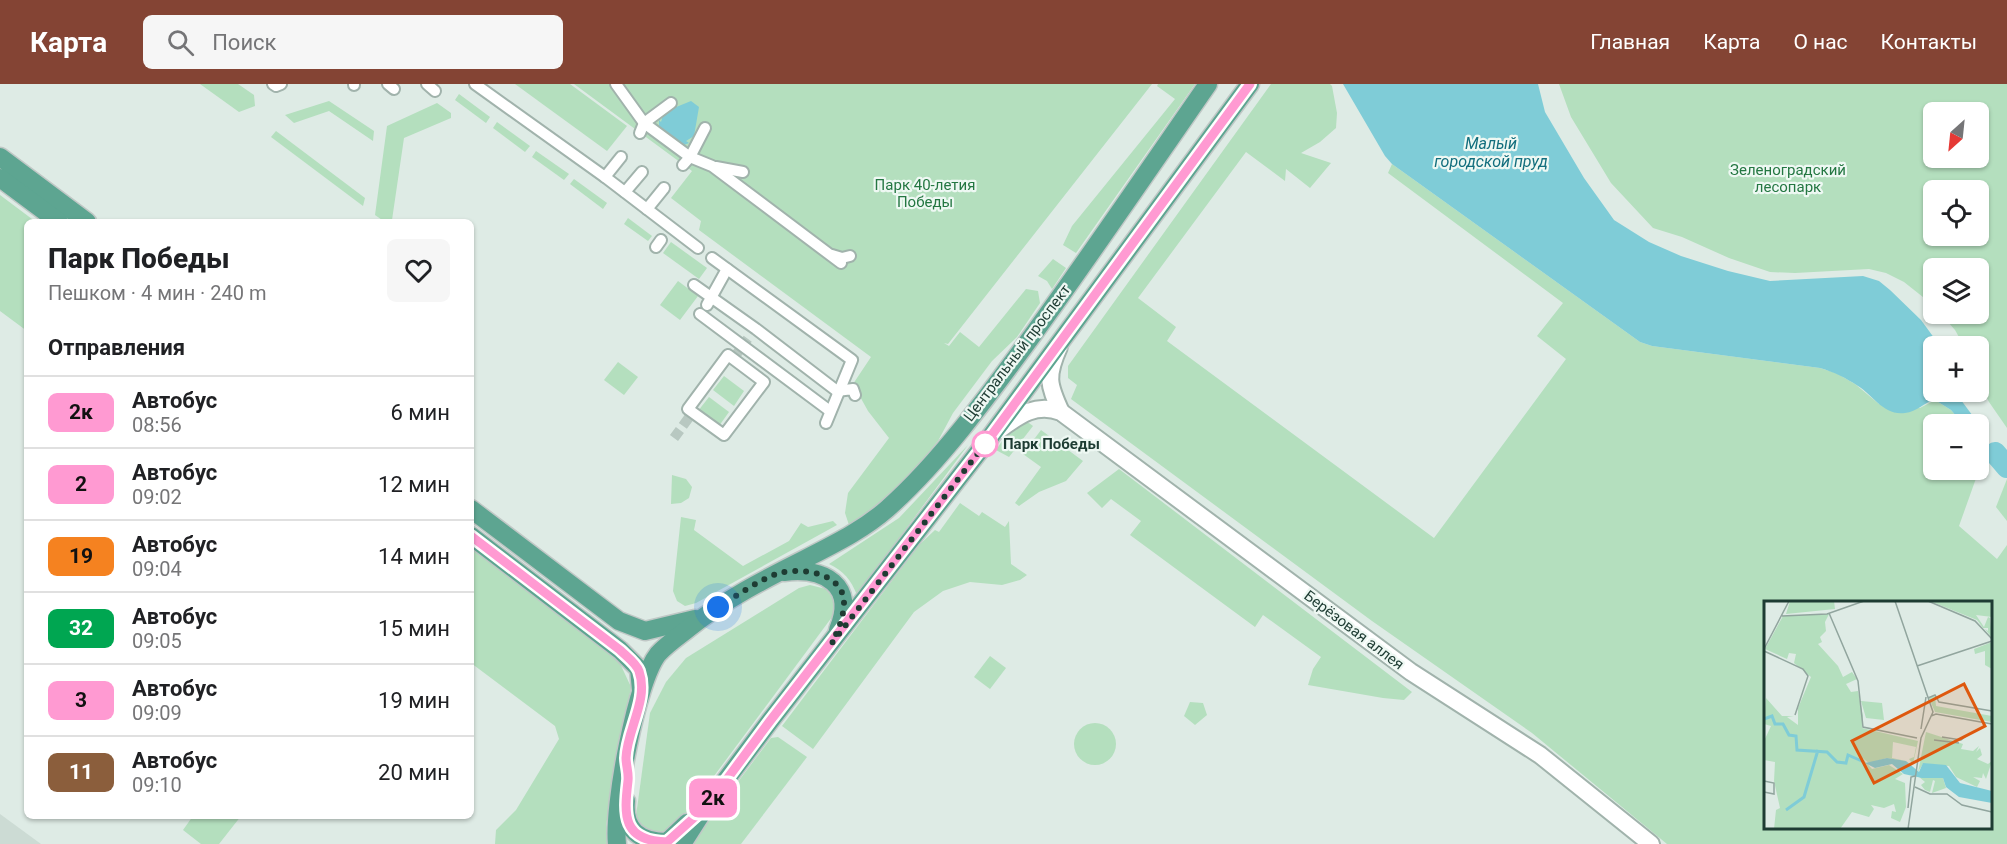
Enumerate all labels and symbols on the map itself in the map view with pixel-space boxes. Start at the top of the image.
north arrow [1923,102,1989,168]
water label: Малый городской пруд [1434,134,1548,171]
park label: Зеленоградский лесопарк [1730,161,1846,196]
park label: Парк 40-летия Победы [875,176,975,211]
street label: Центральный проспект [960,281,1074,425]
marker: Парк Победы [972,431,998,457]
place label: Парк Победы [1003,435,1100,453]
street label: Берёзовая аллея [1301,587,1407,673]
your location [703,592,733,622]
inset map [1764,601,1992,829]
line badge: 2к [686,778,740,818]

